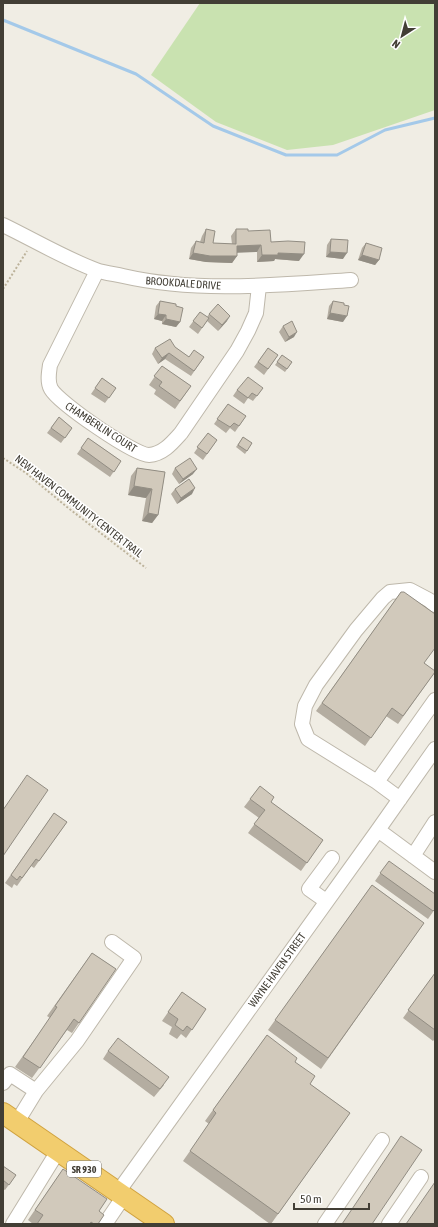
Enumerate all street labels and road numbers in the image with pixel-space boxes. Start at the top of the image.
street label: BROOKDALE DRIVE [145,274,221,292]
street label: CHAMBERLIN COURT [63,399,139,455]
street label: NEW HAVEN COMMUNITY CENTER TRAIL [13,452,146,560]
street label: WAYNE HAVEN STREET [246,930,308,1010]
road number: SR 930 [67,1161,101,1177]

